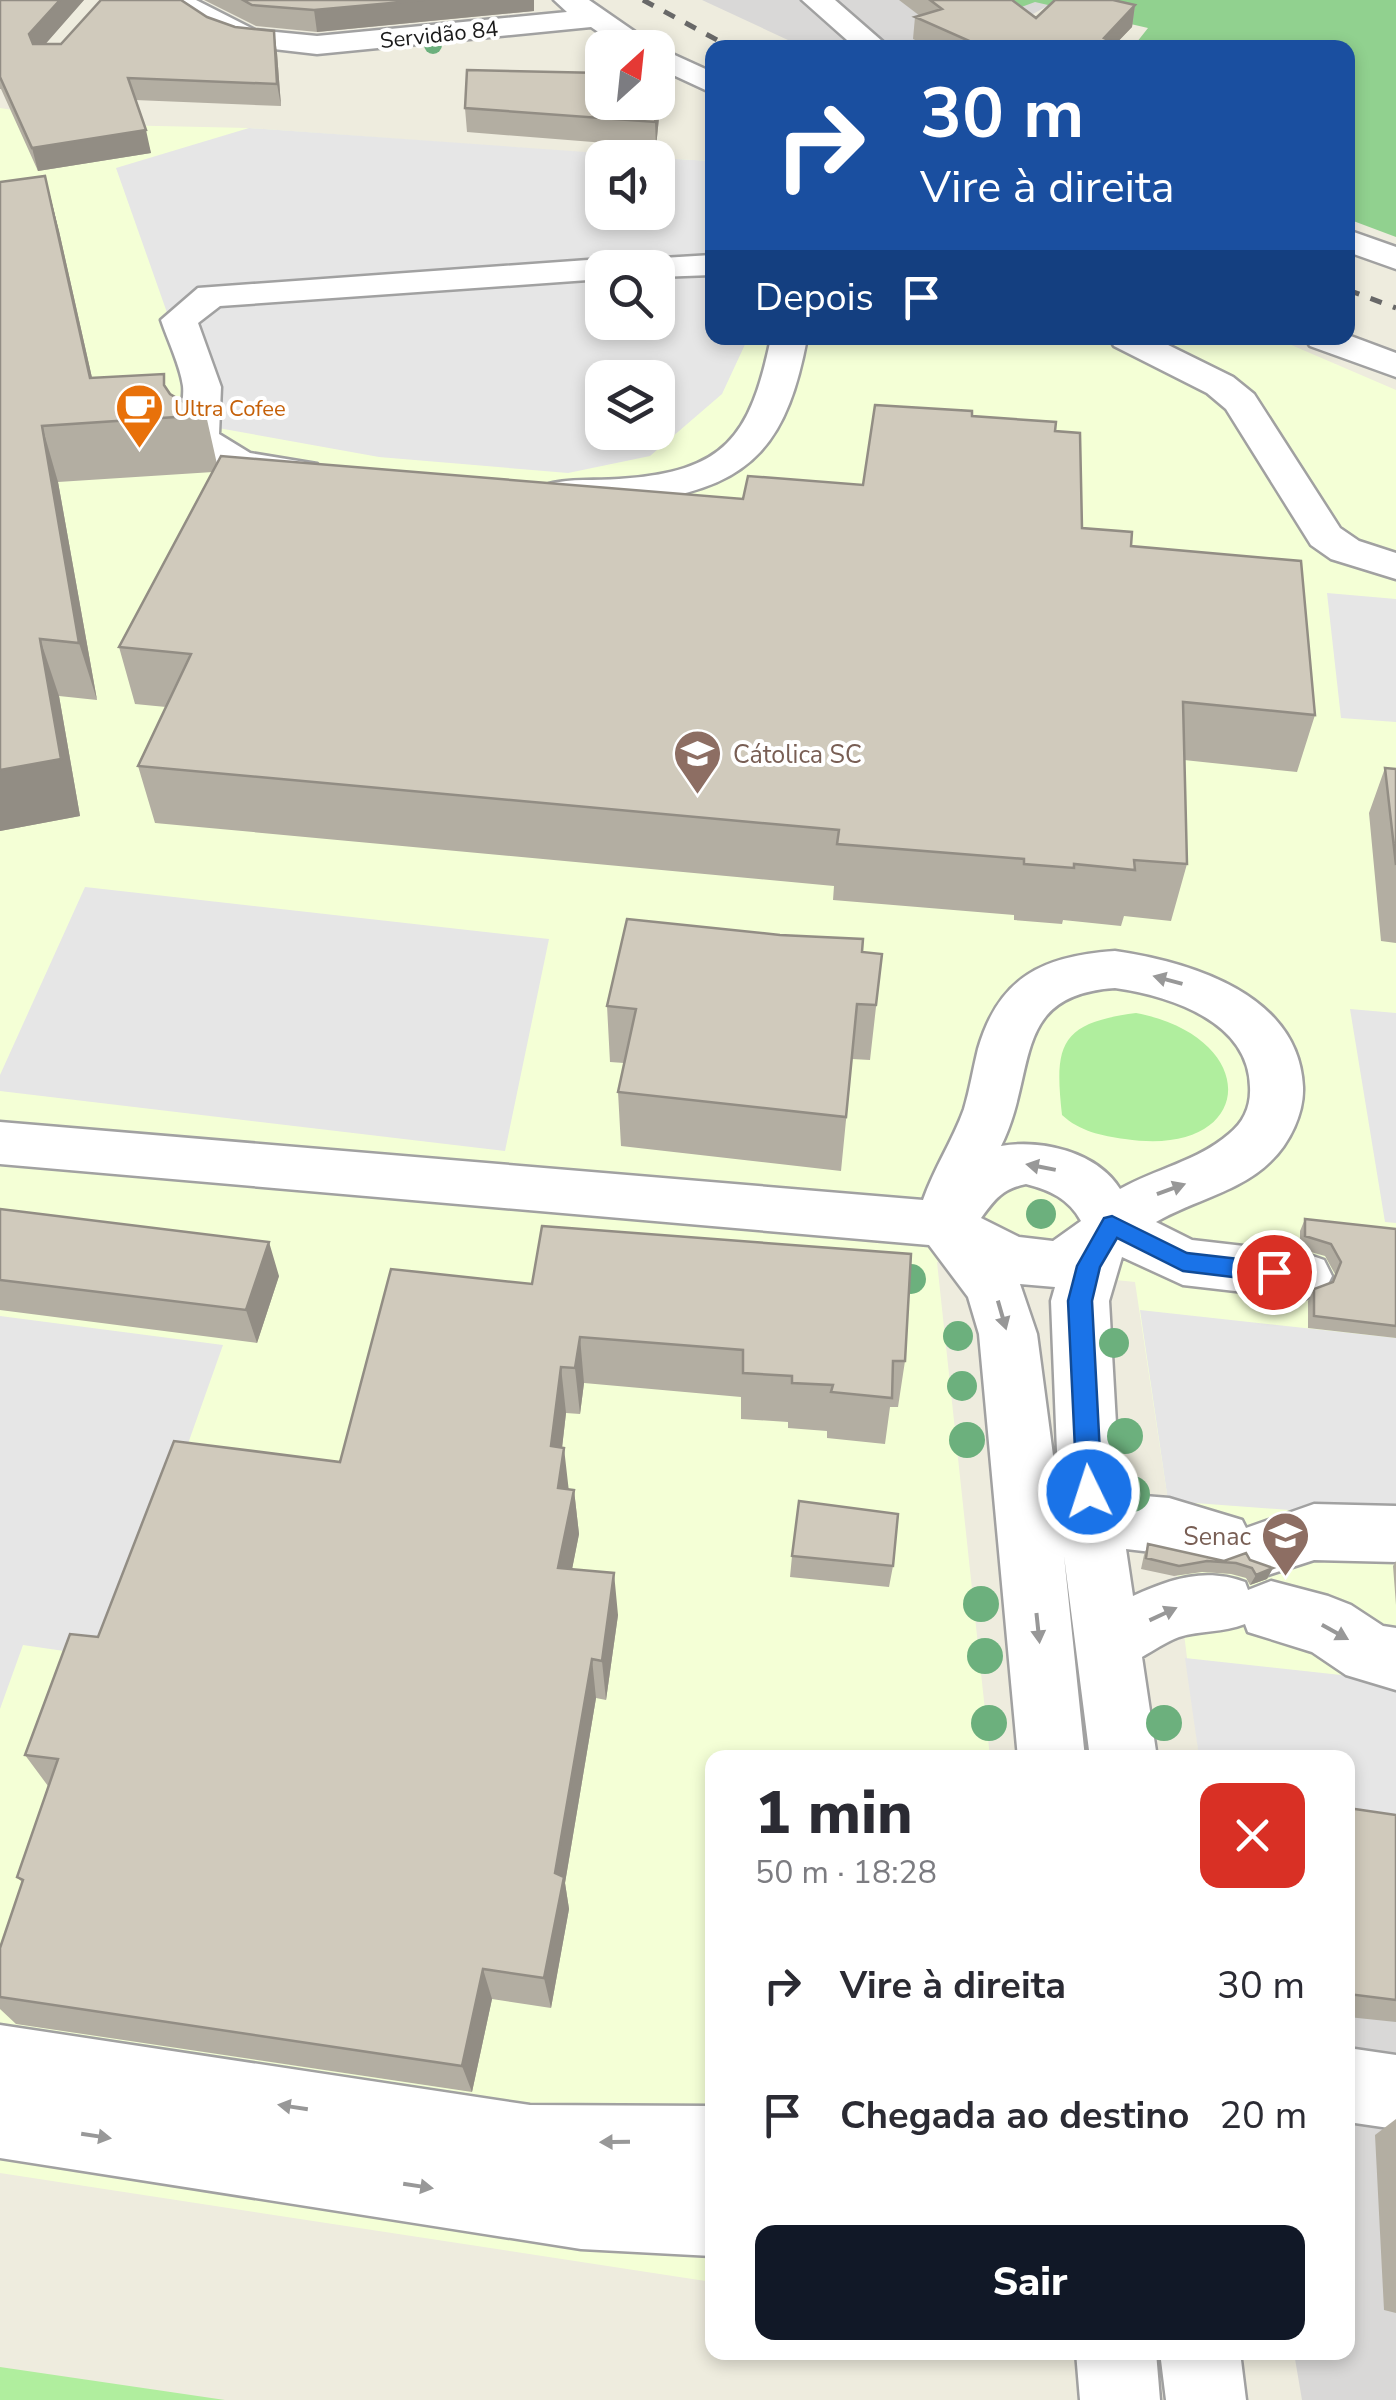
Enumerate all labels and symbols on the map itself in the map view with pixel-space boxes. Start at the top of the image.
street label: Servidão 84 [378,14,500,56]
north arrow [585,30,675,120]
cafe icon: Ultra Cofee [113,382,165,450]
place label: Ultra Cofee [174,394,286,424]
school or university icon: Cátolica SC [672,728,724,796]
place label: Cátolica SC [733,738,862,772]
one-way arrow [1152,972,1183,988]
one-way arrow [1025,1158,1056,1174]
one-way arrow [1156,1181,1186,1196]
pin [1232,1230,1317,1315]
one-way arrow [995,1300,1010,1331]
position arrow [1037,1440,1141,1544]
school or university icon: Senac [1260,1510,1312,1578]
place label: Senac [1183,1520,1251,1554]
one-way arrow [1149,1605,1178,1622]
one-way arrow [1030,1613,1046,1644]
one-way arrow [1320,1624,1349,1641]
one-way arrow [277,2099,308,2114]
one-way arrow [81,2129,113,2144]
one-way arrow [599,2134,631,2150]
one-way arrow [402,2178,434,2194]

